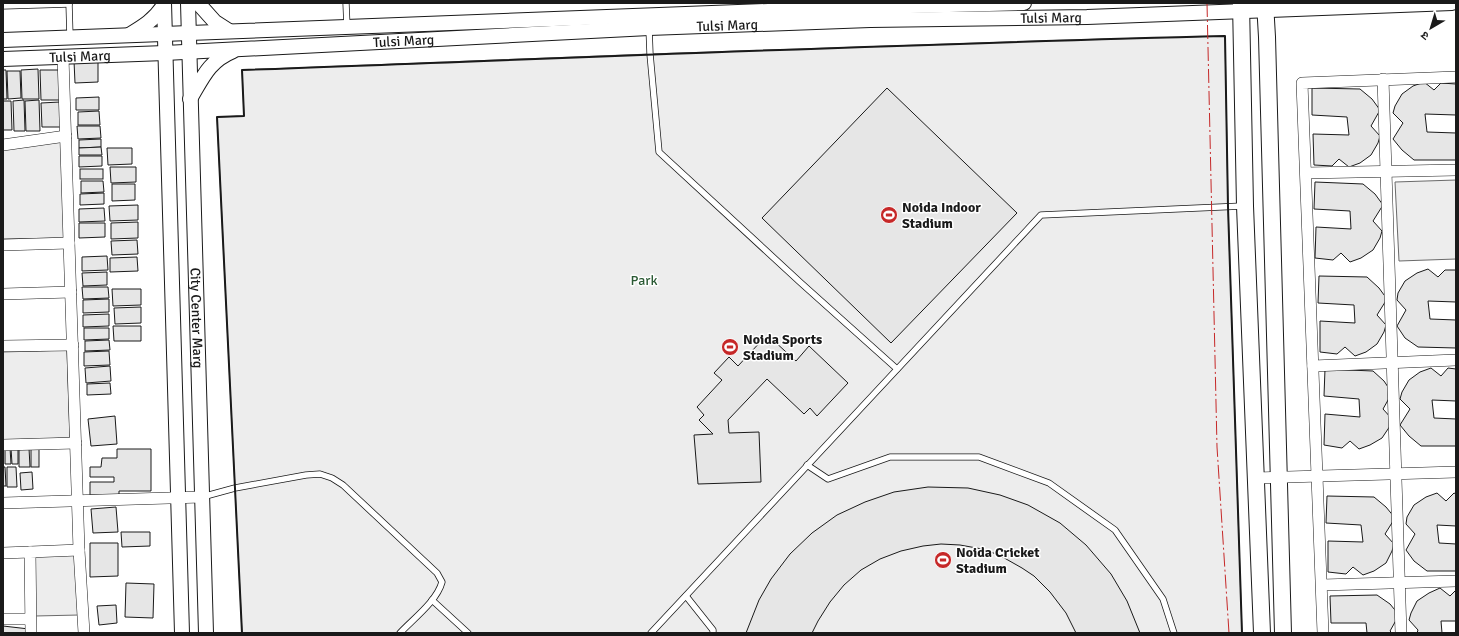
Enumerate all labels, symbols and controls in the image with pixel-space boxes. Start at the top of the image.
north arrow [1411,8,1451,48]
street label: Tulsi Marg [1020,9,1082,26]
street label: Tulsi Marg [696,16,758,35]
text: उ [1418,28,1432,43]
street label: Tulsi Marg [372,31,435,51]
street label: Tulsi Marg [49,47,111,66]
place label: Noida Indoor Stadium [902,199,981,232]
sports icon: Noida Indoor Stadium [879,205,899,225]
street label: City Center Marg [187,267,207,368]
park label: Park [631,272,657,289]
place label: Noida Sports Stadium [743,331,822,364]
sports icon: Noida Sports Stadium [720,337,740,357]
place label: Noida Cricket Stadium [956,544,1040,577]
sports icon: Noida Cricket Stadium [933,550,953,570]

